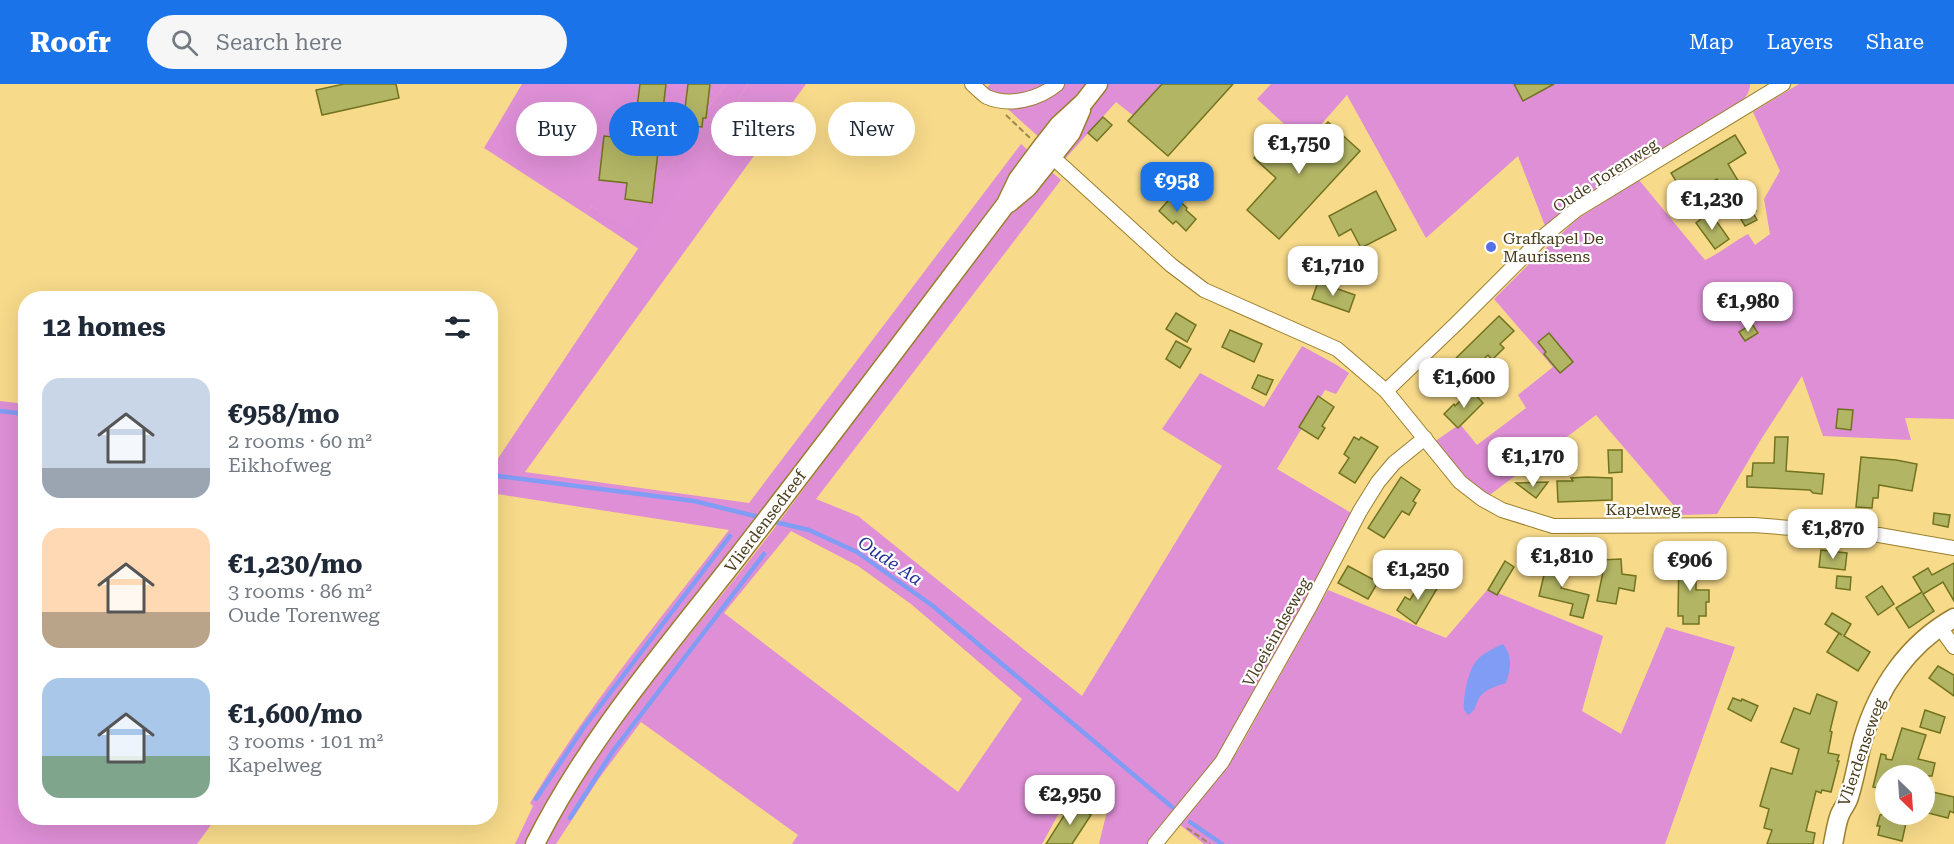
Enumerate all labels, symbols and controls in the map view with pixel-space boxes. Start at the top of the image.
search box [147,15,567,69]
text: Roofr [30,26,111,59]
icon: search [168,26,201,59]
text: Search here [216,30,342,55]
text: Map [1689,30,1734,54]
text: Layers [1767,30,1833,54]
text: Share [1866,30,1924,54]
chip: Buy [516,102,597,156]
chip: Rent [609,102,699,156]
chip: Filters [711,102,816,156]
chip: New [828,102,915,156]
pin: €1,750 [1250,124,1348,175]
text: €1,750 [1268,131,1330,155]
street label: Oude Torenweg [1549,134,1662,216]
pin: €958 [1141,162,1213,213]
text: €958 [1155,169,1199,193]
pin: €1,230 [1663,180,1761,231]
text: €1,230 [1681,187,1743,211]
place label: Grafkapel De Maurissens [1503,229,1604,266]
marker: Grafkapel De Maurissens [1484,240,1498,254]
pin: €1,710 [1284,246,1382,297]
text: €1,710 [1302,253,1364,277]
pin: €1,980 [1699,282,1797,333]
text: €1,980 [1717,289,1779,313]
icon: filters [441,311,474,344]
text: 12 homes [42,312,166,342]
pin: €1,600 [1415,358,1513,409]
text: €1,600 [1433,365,1495,389]
text: €958/mo [228,399,340,429]
icon: home [90,402,162,474]
text: 2 rooms · 60 m² [228,429,372,453]
pin: €1,170 [1484,437,1582,488]
text: €1,170 [1502,444,1564,468]
text: Eikhofweg [228,453,331,477]
street label: Vlierdensedreef [721,466,810,576]
street label: Kapelweg [1606,500,1681,519]
pin: €1,870 [1784,509,1882,560]
text: €1,870 [1802,516,1864,540]
water label: Oude Aa [854,531,927,590]
pin: €1,810 [1513,537,1611,588]
pin: €906 [1654,541,1726,592]
text: €1,810 [1531,544,1593,568]
text: €906 [1668,548,1712,572]
text: €1,230/mo [228,549,363,579]
pin: €1,250 [1369,550,1467,601]
icon: home [90,552,162,624]
text: €1,250 [1387,557,1449,581]
street label: Vloeieindseweg [1239,574,1315,690]
text: 3 rooms · 86 m² [228,579,372,603]
text: Oude Torenweg [228,603,380,627]
street label: Vlierdenseweg [1834,695,1889,809]
text: €1,600/mo [228,699,363,729]
icon: home [90,702,162,774]
text: 3 rooms · 101 m² [228,729,383,753]
text: Kapelweg [228,753,322,777]
north arrow [1875,765,1935,825]
map controls [1875,765,1935,825]
pin: €2,950 [1021,775,1119,826]
text: €2,950 [1039,782,1101,806]

